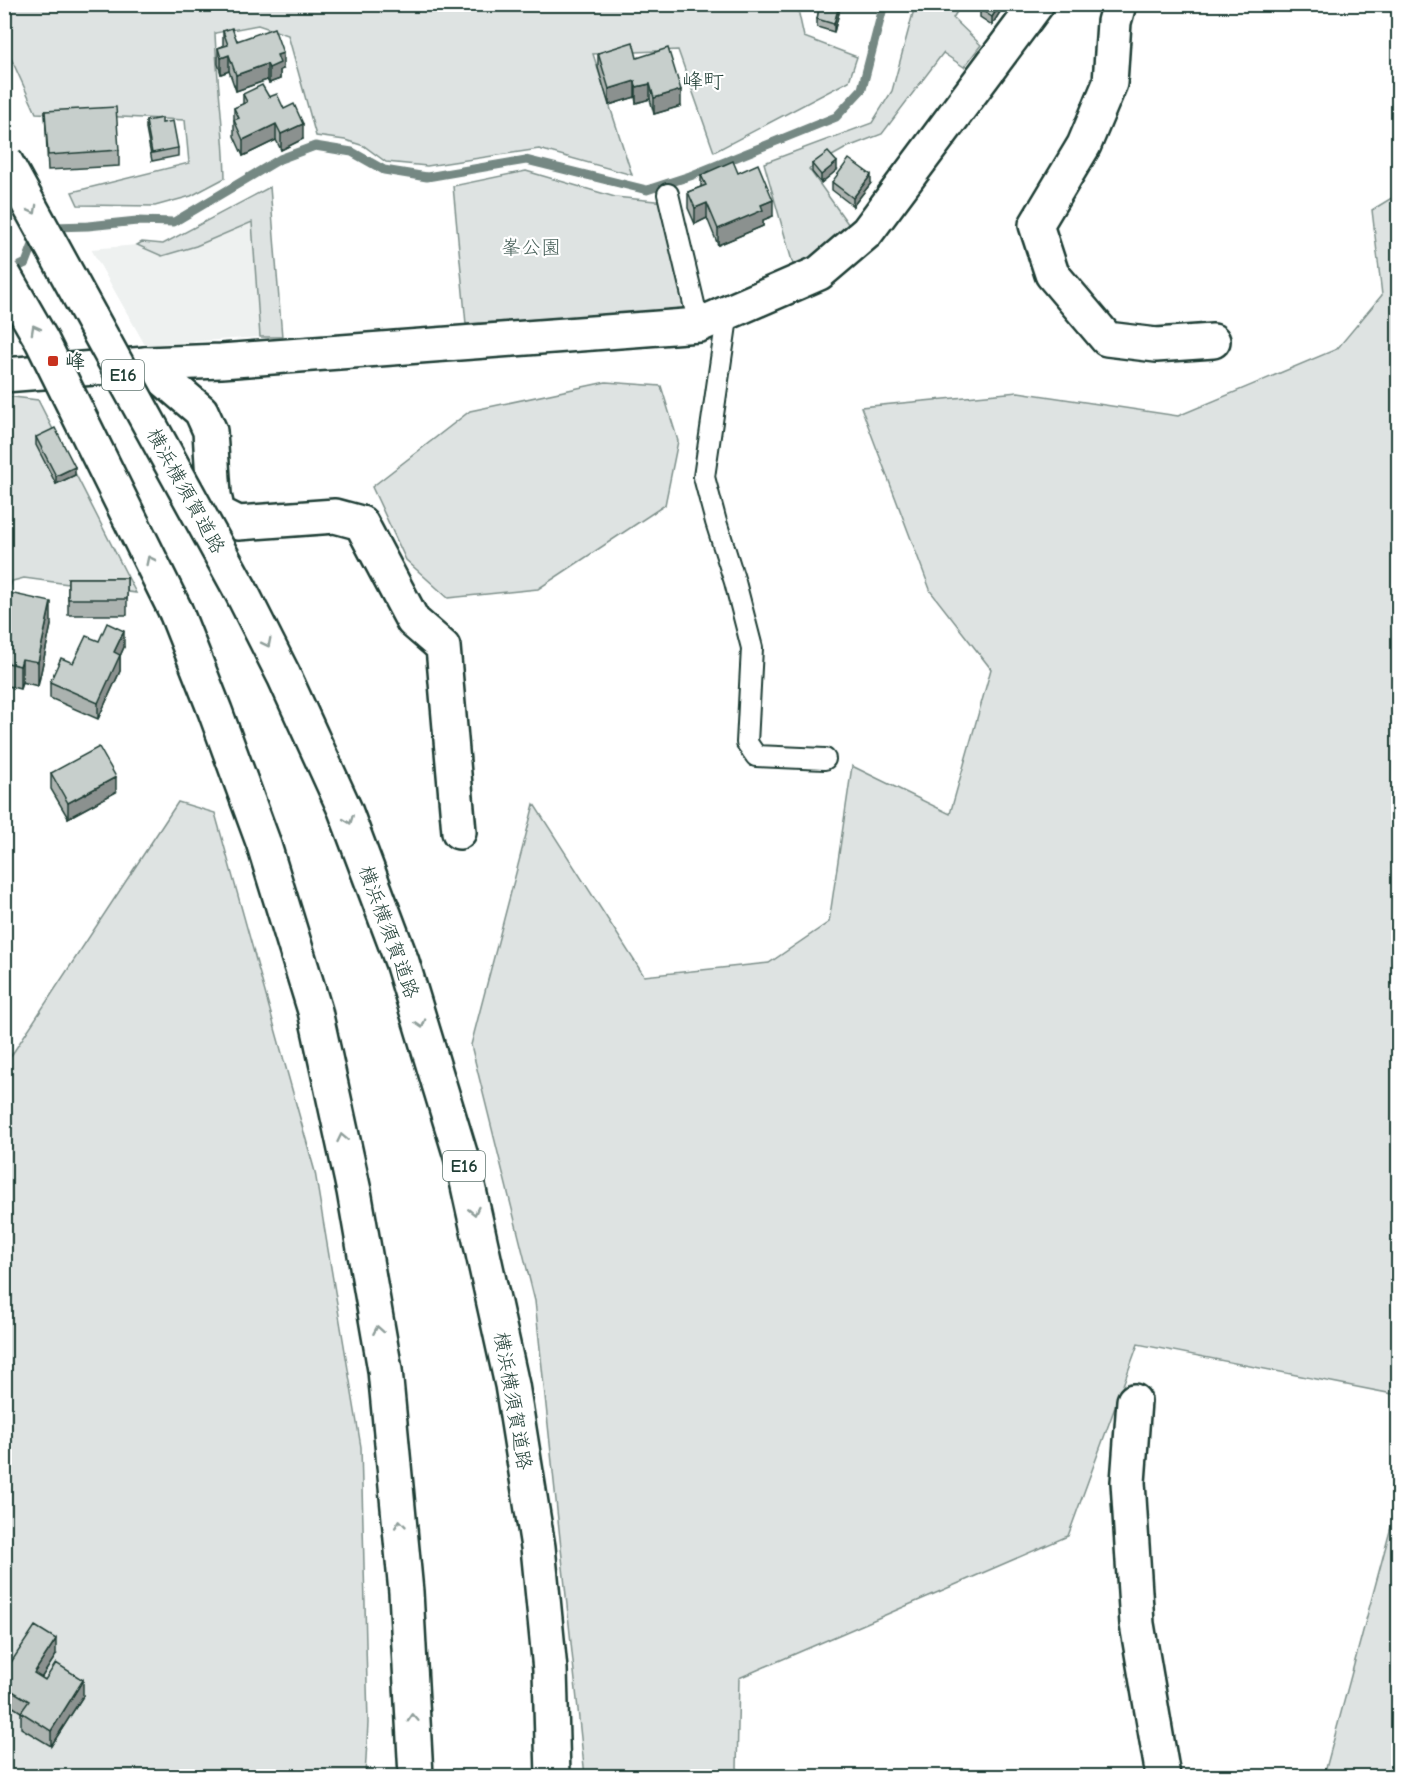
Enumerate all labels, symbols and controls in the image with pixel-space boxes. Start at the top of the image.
district label: 峰町 [682,69,724,93]
one-way arrow [26,204,37,214]
park label: 峯公園 [501,236,561,259]
one-way arrow [31,325,42,335]
place label: 峰 [65,350,85,373]
marker: 峰 [46,354,60,368]
road number: E16 [102,360,144,390]
street label: 横浜横須賀道路 [142,424,230,558]
one-way arrow [145,555,157,566]
one-way arrow [260,637,271,648]
one-way arrow [341,815,354,825]
street label: 横浜横須賀道路 [354,862,424,1002]
one-way arrow [414,1018,426,1029]
one-way arrow [337,1133,350,1143]
road number: E16 [443,1151,485,1181]
one-way arrow [466,1206,479,1216]
one-way arrow [372,1325,384,1335]
street label: 横浜横須賀道路 [490,1330,536,1472]
one-way arrow [394,1519,407,1528]
one-way arrow [406,1714,419,1723]

